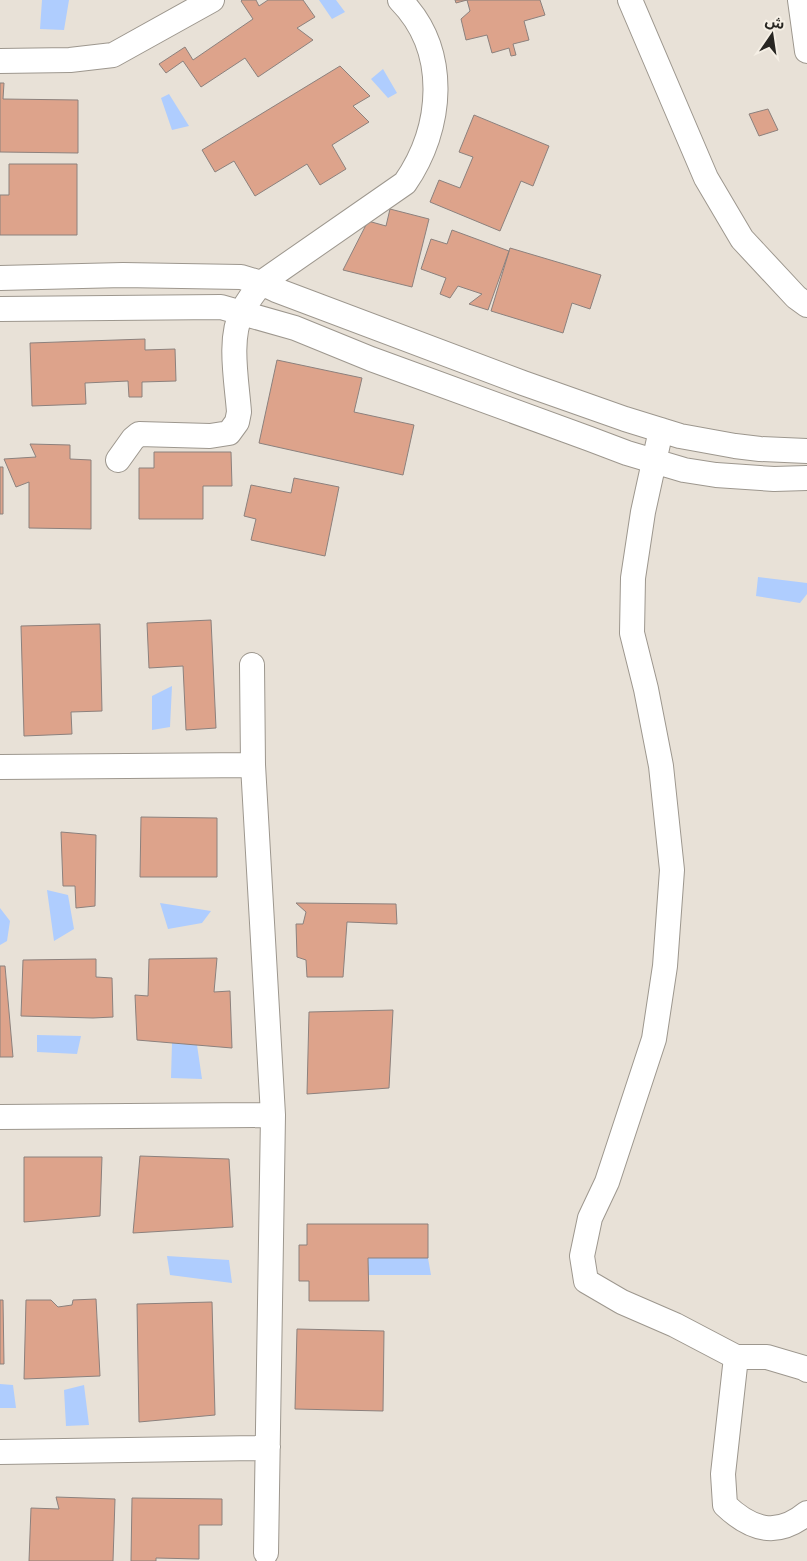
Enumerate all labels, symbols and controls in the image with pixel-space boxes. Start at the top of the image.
north arrow [747,10,797,60]
text: ش [764,11,786,33]

